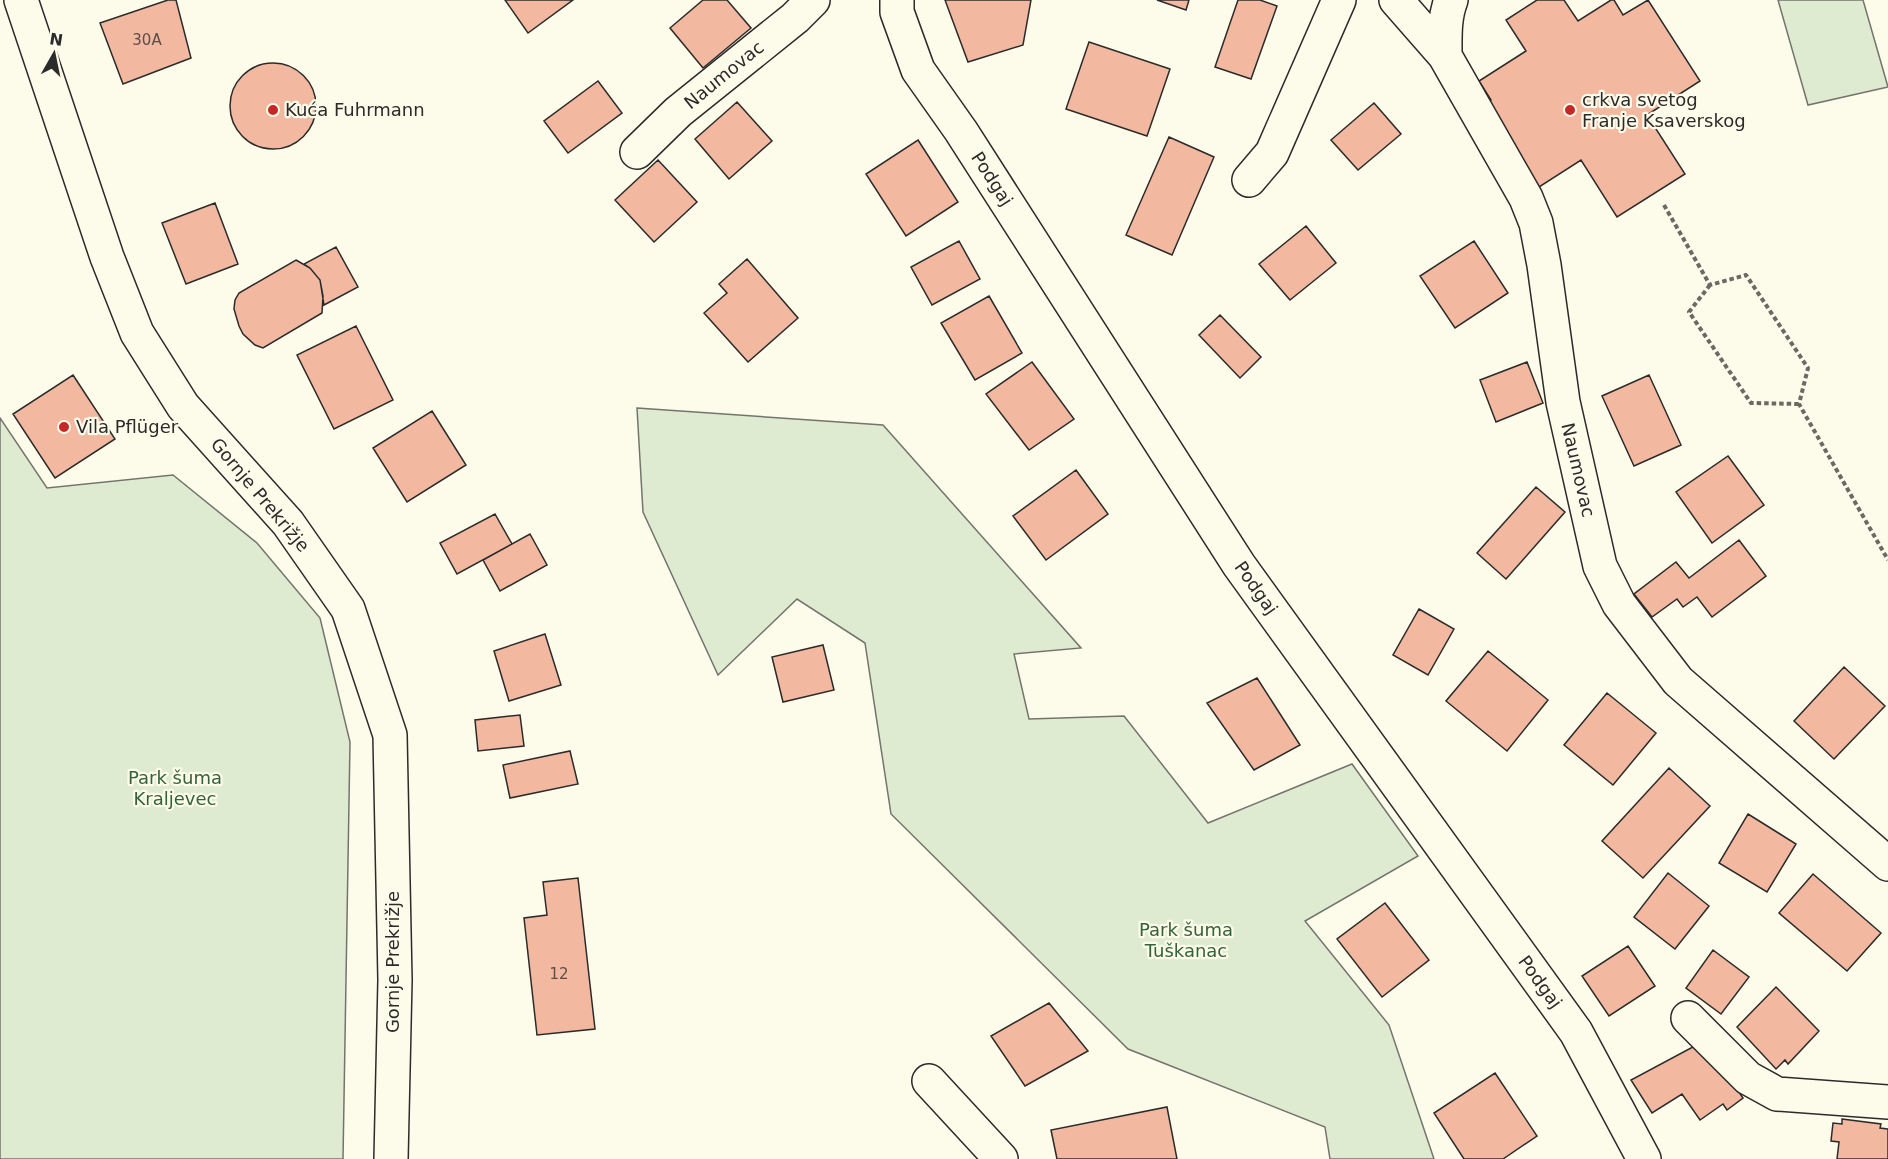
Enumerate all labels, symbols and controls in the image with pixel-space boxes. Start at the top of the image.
north arrow [24,24,84,84]
text: N [48,29,64,50]
house number: 30A [132,31,162,49]
street label: Naumovac [680,36,768,113]
place label: crkva svetog Franje Ksaverskog [1582,89,1746,131]
place label: Kuća Fuhrmann [285,99,425,120]
marker: Kuća Fuhrmann [266,103,280,117]
marker: crkva svetog Franje Ksaverskog [1563,103,1577,117]
street label: Podgaj [967,148,1018,210]
place label: Vila Pflüger [76,416,179,437]
marker: Vila Pflüger [57,420,71,434]
street label: Naumovac [1557,421,1600,519]
street label: Gornje Prekrižje [207,433,314,556]
street label: Podgaj [1231,557,1282,618]
park label: Park šuma Kraljevec [128,767,222,809]
street label: Gornje Prekrižje [382,891,403,1033]
park label: Park šuma Tuškanac [1139,919,1233,961]
street label: Podgaj [1514,951,1567,1012]
house number: 12 [549,965,569,983]

